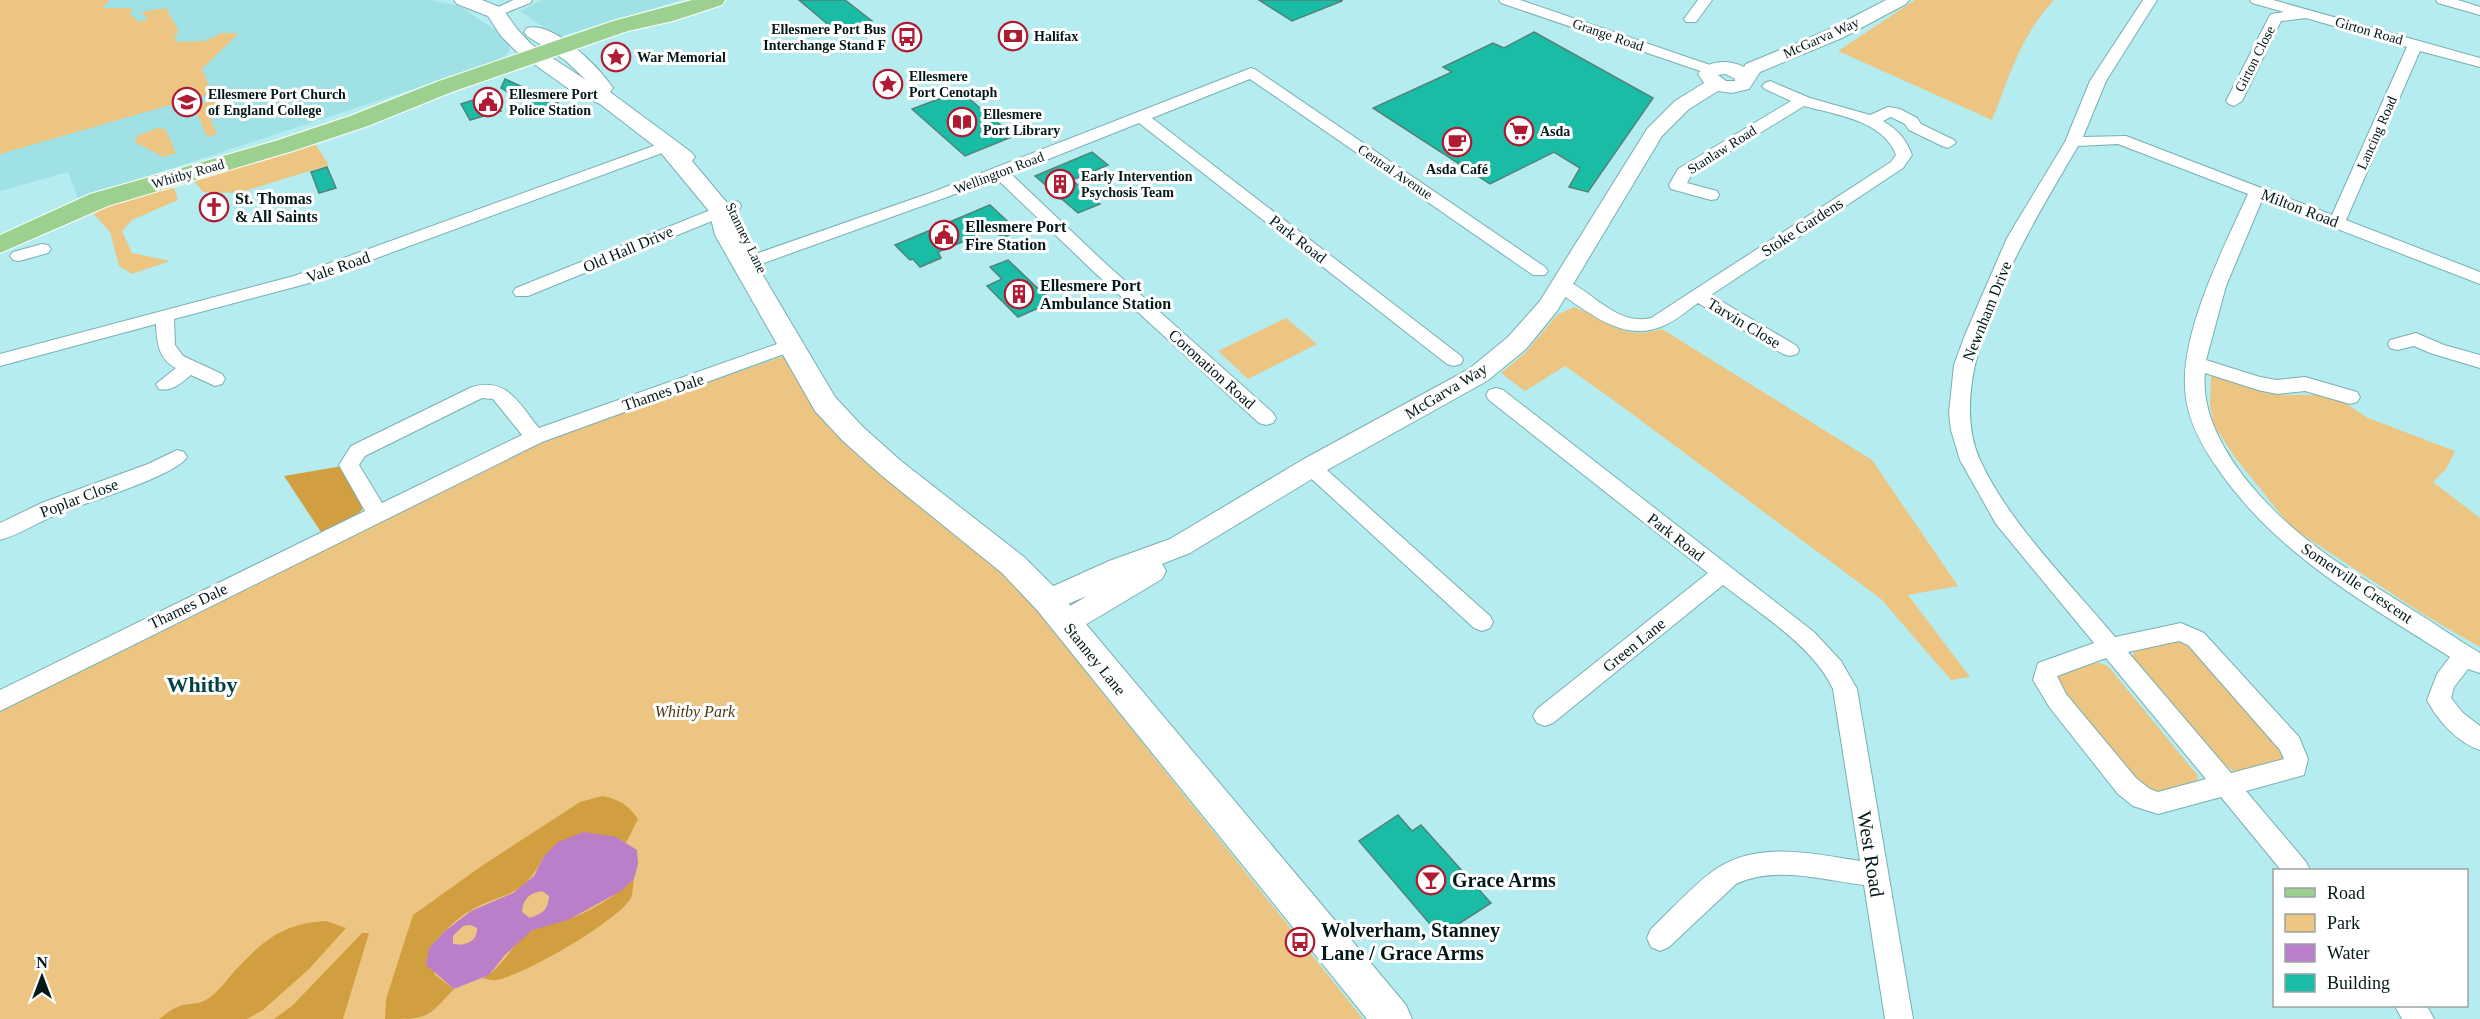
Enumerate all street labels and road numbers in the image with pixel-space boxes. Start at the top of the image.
street label: Girton Road [2333,14,2405,48]
street label: McGarva Way [1781,15,1861,61]
street label: Grange Road [1570,16,1646,54]
street label: Girton Close [2232,24,2278,94]
street label: Lancing Road [2354,94,2400,172]
street label: Stanlaw Road [1685,123,1759,177]
street label: Central Avenue [1355,142,1435,202]
street label: Wellington Road [952,149,1046,197]
street label: Whitby Road [150,156,226,192]
street label: Milton Road [2259,185,2341,231]
street label: Stoke Gardens [1758,194,1846,260]
street label: Stanney Lane [722,200,770,276]
street label: Park Road [1266,212,1330,266]
street label: Old Hall Drive [581,222,675,276]
street label: Vale Road [304,248,372,286]
street label: Newnham Drive [1959,259,2015,363]
street label: Tarvin Close [1704,295,1784,351]
street label: Coronation Road [1166,326,1258,412]
street label: McGarva Way [1402,360,1491,423]
street label: Thames Dale [620,370,706,414]
street label: Poplar Close [38,475,121,522]
street label: Park Road [1644,510,1708,564]
street label: Somerville Crescent [2298,540,2416,627]
street label: Thames Dale [146,580,230,632]
street label: Green Lane [1599,615,1669,675]
street label: Stanney Lane [1060,620,1129,699]
street label: West Road [1853,809,1889,899]

